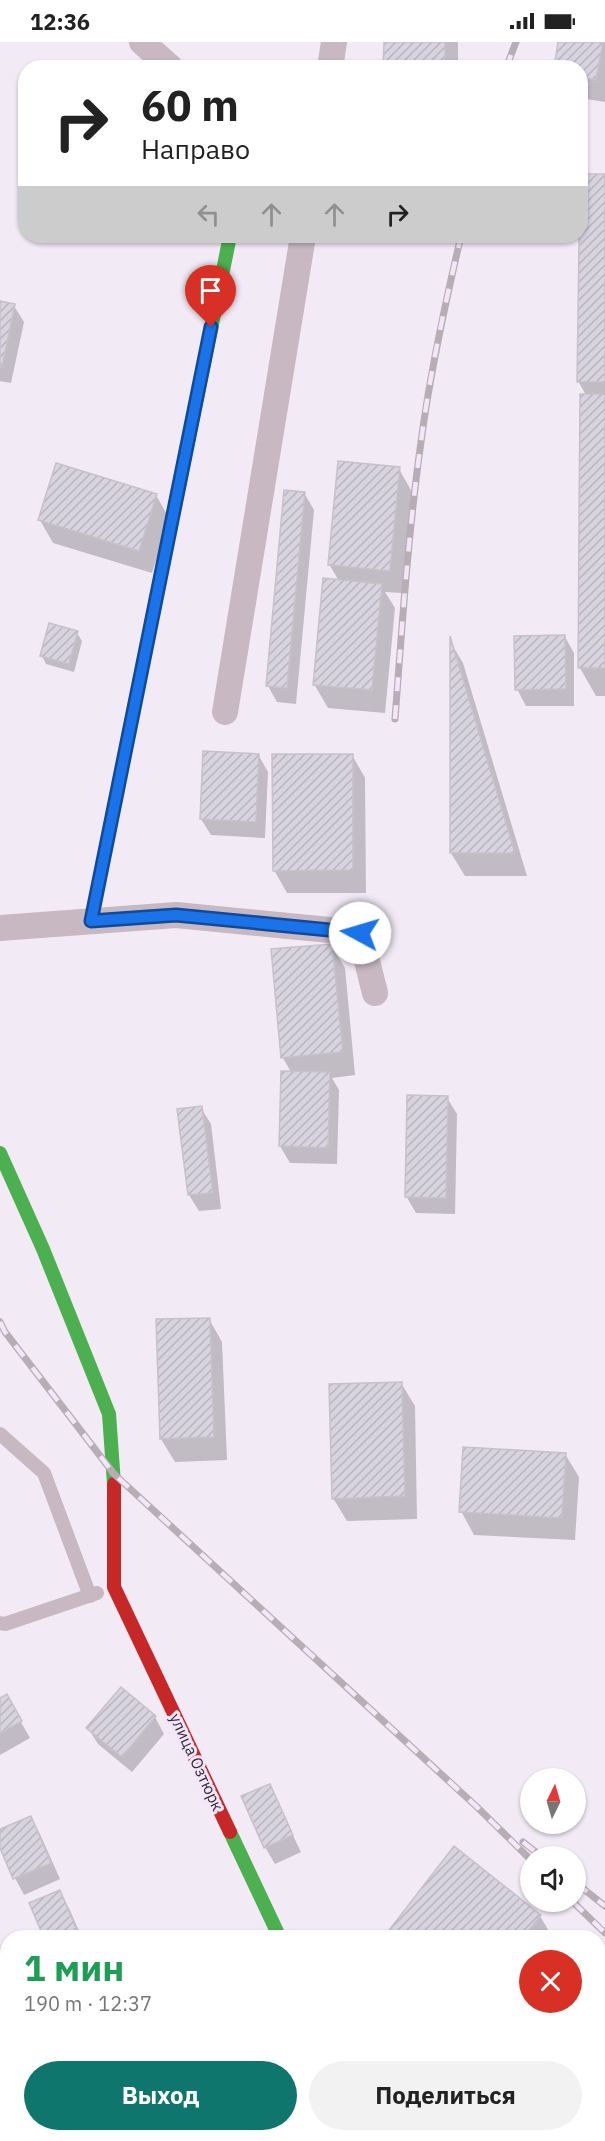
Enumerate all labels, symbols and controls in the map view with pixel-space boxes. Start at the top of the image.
text: 12:36 [30,7,90,36]
text: 60 m [141,78,239,133]
icon: right [42,84,120,162]
text: Направо [141,131,250,166]
icon: left [192,198,225,231]
icon: ahead [255,198,288,231]
icon: ahead [318,198,351,231]
icon: right [381,198,414,231]
pin [185,265,236,327]
icon: arrive [194,274,227,307]
position arrow [328,901,392,965]
street label: улица Озтюрк [166,1710,228,1814]
north arrow [520,1768,586,1834]
map controls [520,1768,586,1912]
button: sound [520,1846,586,1912]
text: 1 мин [24,1944,124,1991]
button: close [519,1950,582,2013]
text: 190 m · 12:37 [24,1990,152,2017]
button: Выход [24,2061,297,2130]
button: Поделиться [309,2061,582,2130]

